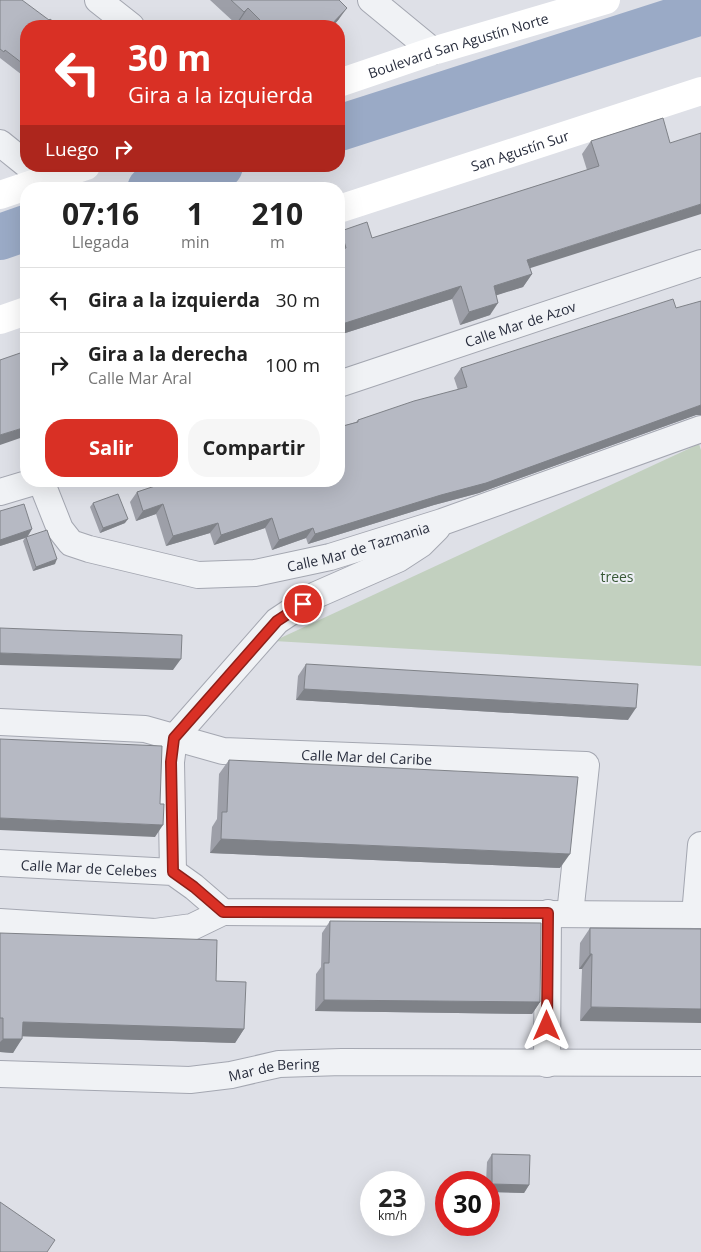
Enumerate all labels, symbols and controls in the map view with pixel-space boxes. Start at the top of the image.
street label: Boulevard San Agustín Norte [365,8,551,82]
text: 30 m [128,34,211,81]
icon: left [45,40,110,105]
text: Gira a la izquierda [128,79,313,109]
street label: San Agustín Sur [468,125,571,175]
icon: right [109,135,137,163]
text: Luego [45,136,99,162]
text: 07:16 [62,193,139,234]
text: 1 [187,193,204,234]
text: 210 [252,193,303,234]
text: Llegada [72,231,129,253]
text: min [181,231,210,253]
text: m [270,231,285,253]
icon: left [45,286,73,314]
text: Gira a la izquierda [88,287,260,313]
text: 30 m [276,287,320,313]
street label: Calle Mar de Azov [462,296,578,351]
text: Gira a la derecha [88,341,248,367]
icon: right [45,351,73,379]
text: 100 m [265,352,320,378]
text: Calle Mar Aral [88,367,192,389]
button: Salir [45,419,178,477]
button: Compartir [188,419,320,477]
street label: Calle Mar de Tazmania [285,517,432,575]
park label: trees [600,567,634,586]
pin [282,583,324,625]
icon: arrive [289,590,317,618]
street label: Calle Mar del Caribe [301,745,433,769]
street label: Calle Mar de Celebes [20,855,158,881]
position arrow [520,999,572,1051]
street label: Mar de Bering [226,1053,320,1085]
speed limit sign: 30 [435,1171,500,1236]
text: 23 [378,1180,407,1214]
text: km/h [378,1207,407,1224]

